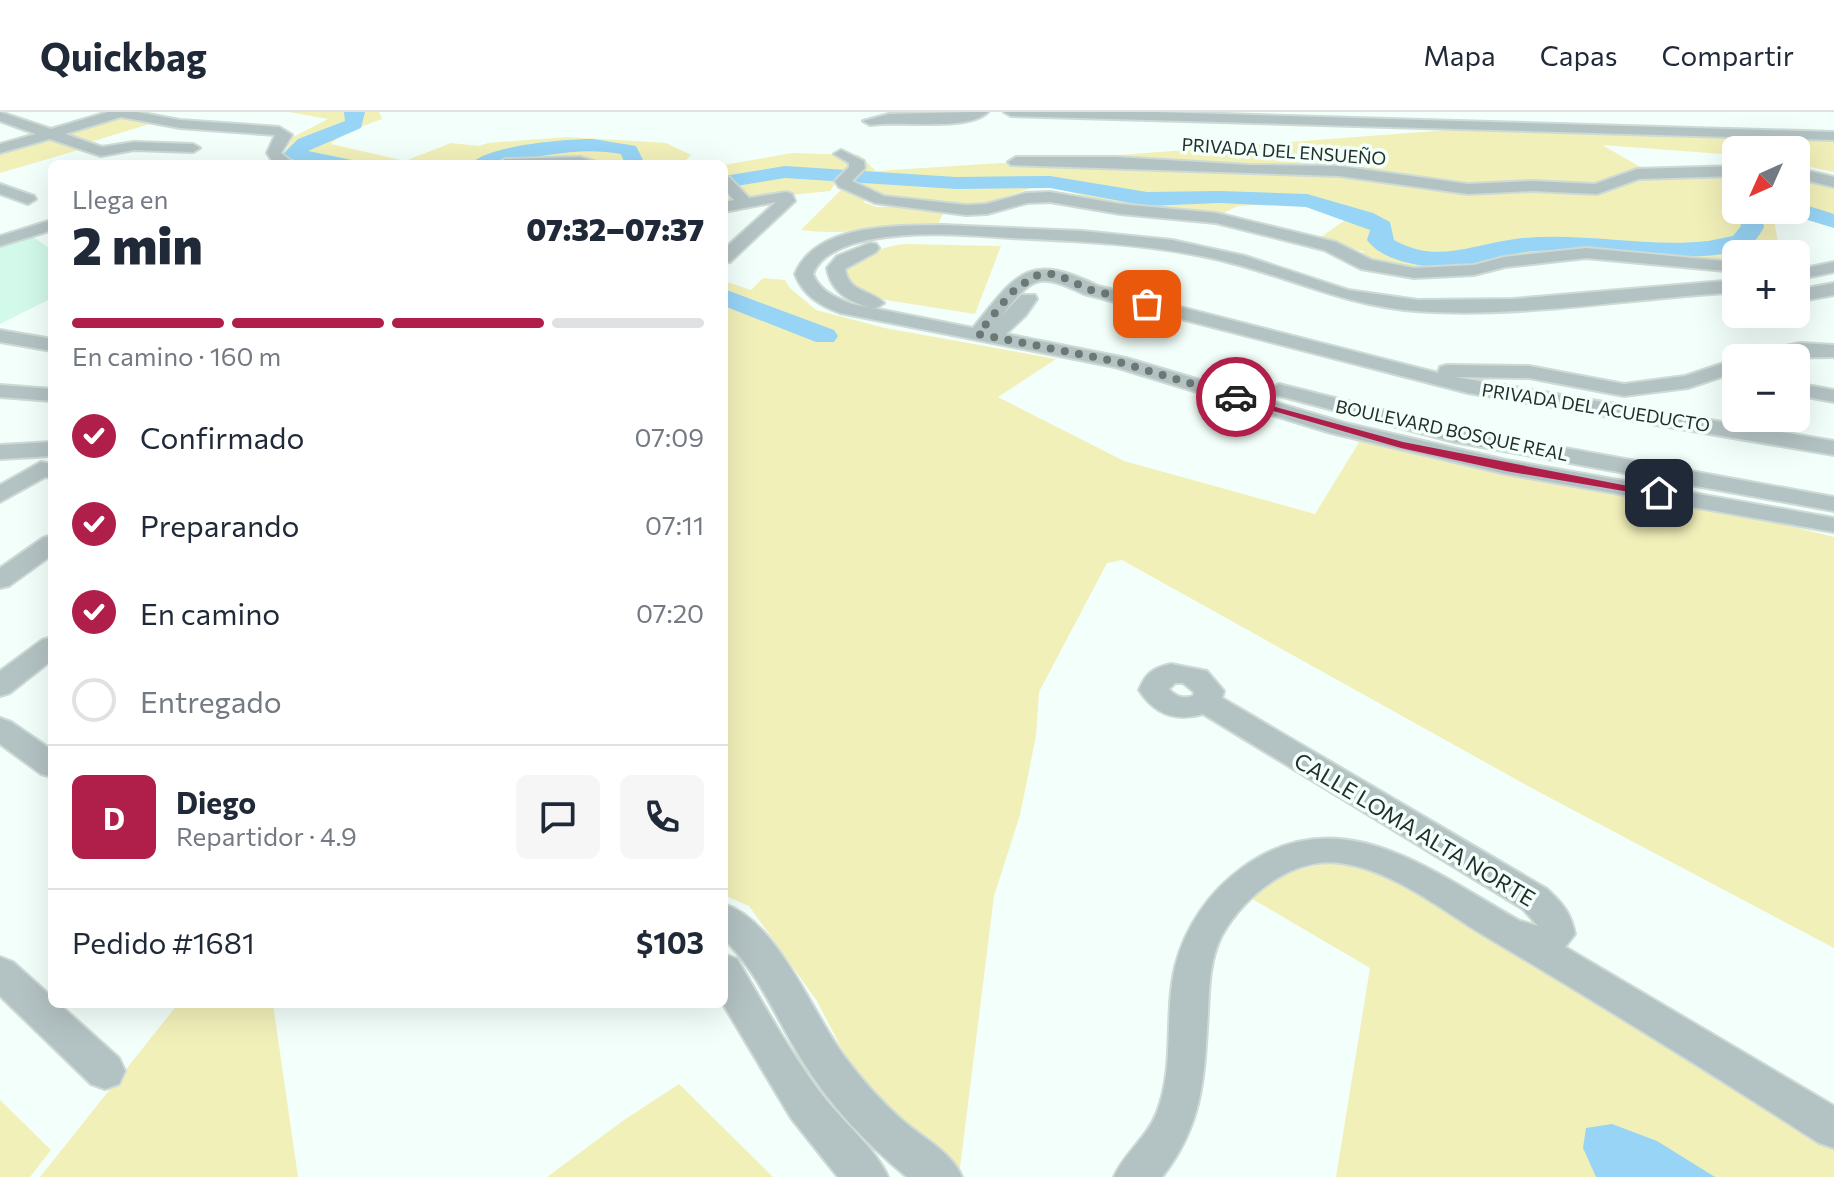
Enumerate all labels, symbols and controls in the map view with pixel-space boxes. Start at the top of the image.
text: Quickbag [40,32,207,79]
text: Mapa [1423,38,1496,72]
text: Capas [1540,38,1617,72]
text: Compartir [1661,38,1794,72]
street label: PRIVADA DEL ENSUEÑO [1181,133,1387,169]
north arrow [1722,136,1810,224]
map controls [1722,136,1810,432]
text: Llega en [72,183,168,214]
text: 07:32–07:37 [526,210,704,247]
text: 2 min [72,212,203,276]
button: + [1722,240,1810,328]
pin [1113,270,1181,338]
icon: bag [1125,282,1169,326]
text: En camino · 160 m [72,340,281,371]
button: − [1722,344,1810,432]
courier [1196,357,1276,437]
icon: car [1214,375,1258,419]
street label: PRIVADA DEL ACUEDUCTO [1480,378,1712,436]
street label: BOULEVARD BOSQUE REAL [1334,395,1570,465]
icon: check [72,414,116,458]
text: Confirmado [140,418,304,455]
text: 07:09 [635,421,704,452]
pin [1625,459,1693,527]
icon: home [1637,471,1681,515]
icon: check [72,502,116,546]
text: Preparando [140,506,299,543]
text: 07:11 [645,509,704,540]
icon: check [72,590,116,634]
text: En camino [140,594,280,631]
text: 07:20 [636,597,704,628]
text: Entregado [140,682,282,719]
street label: CALLE LOMA ALTA NORTE [1290,746,1540,912]
button: chat [516,775,600,859]
button: phone [620,775,704,859]
text: Diego [176,783,256,820]
text: D [103,799,125,836]
text: Repartidor · 4.9 [176,820,357,851]
text: Pedido #1681 [72,923,255,960]
text: $103 [636,923,704,960]

